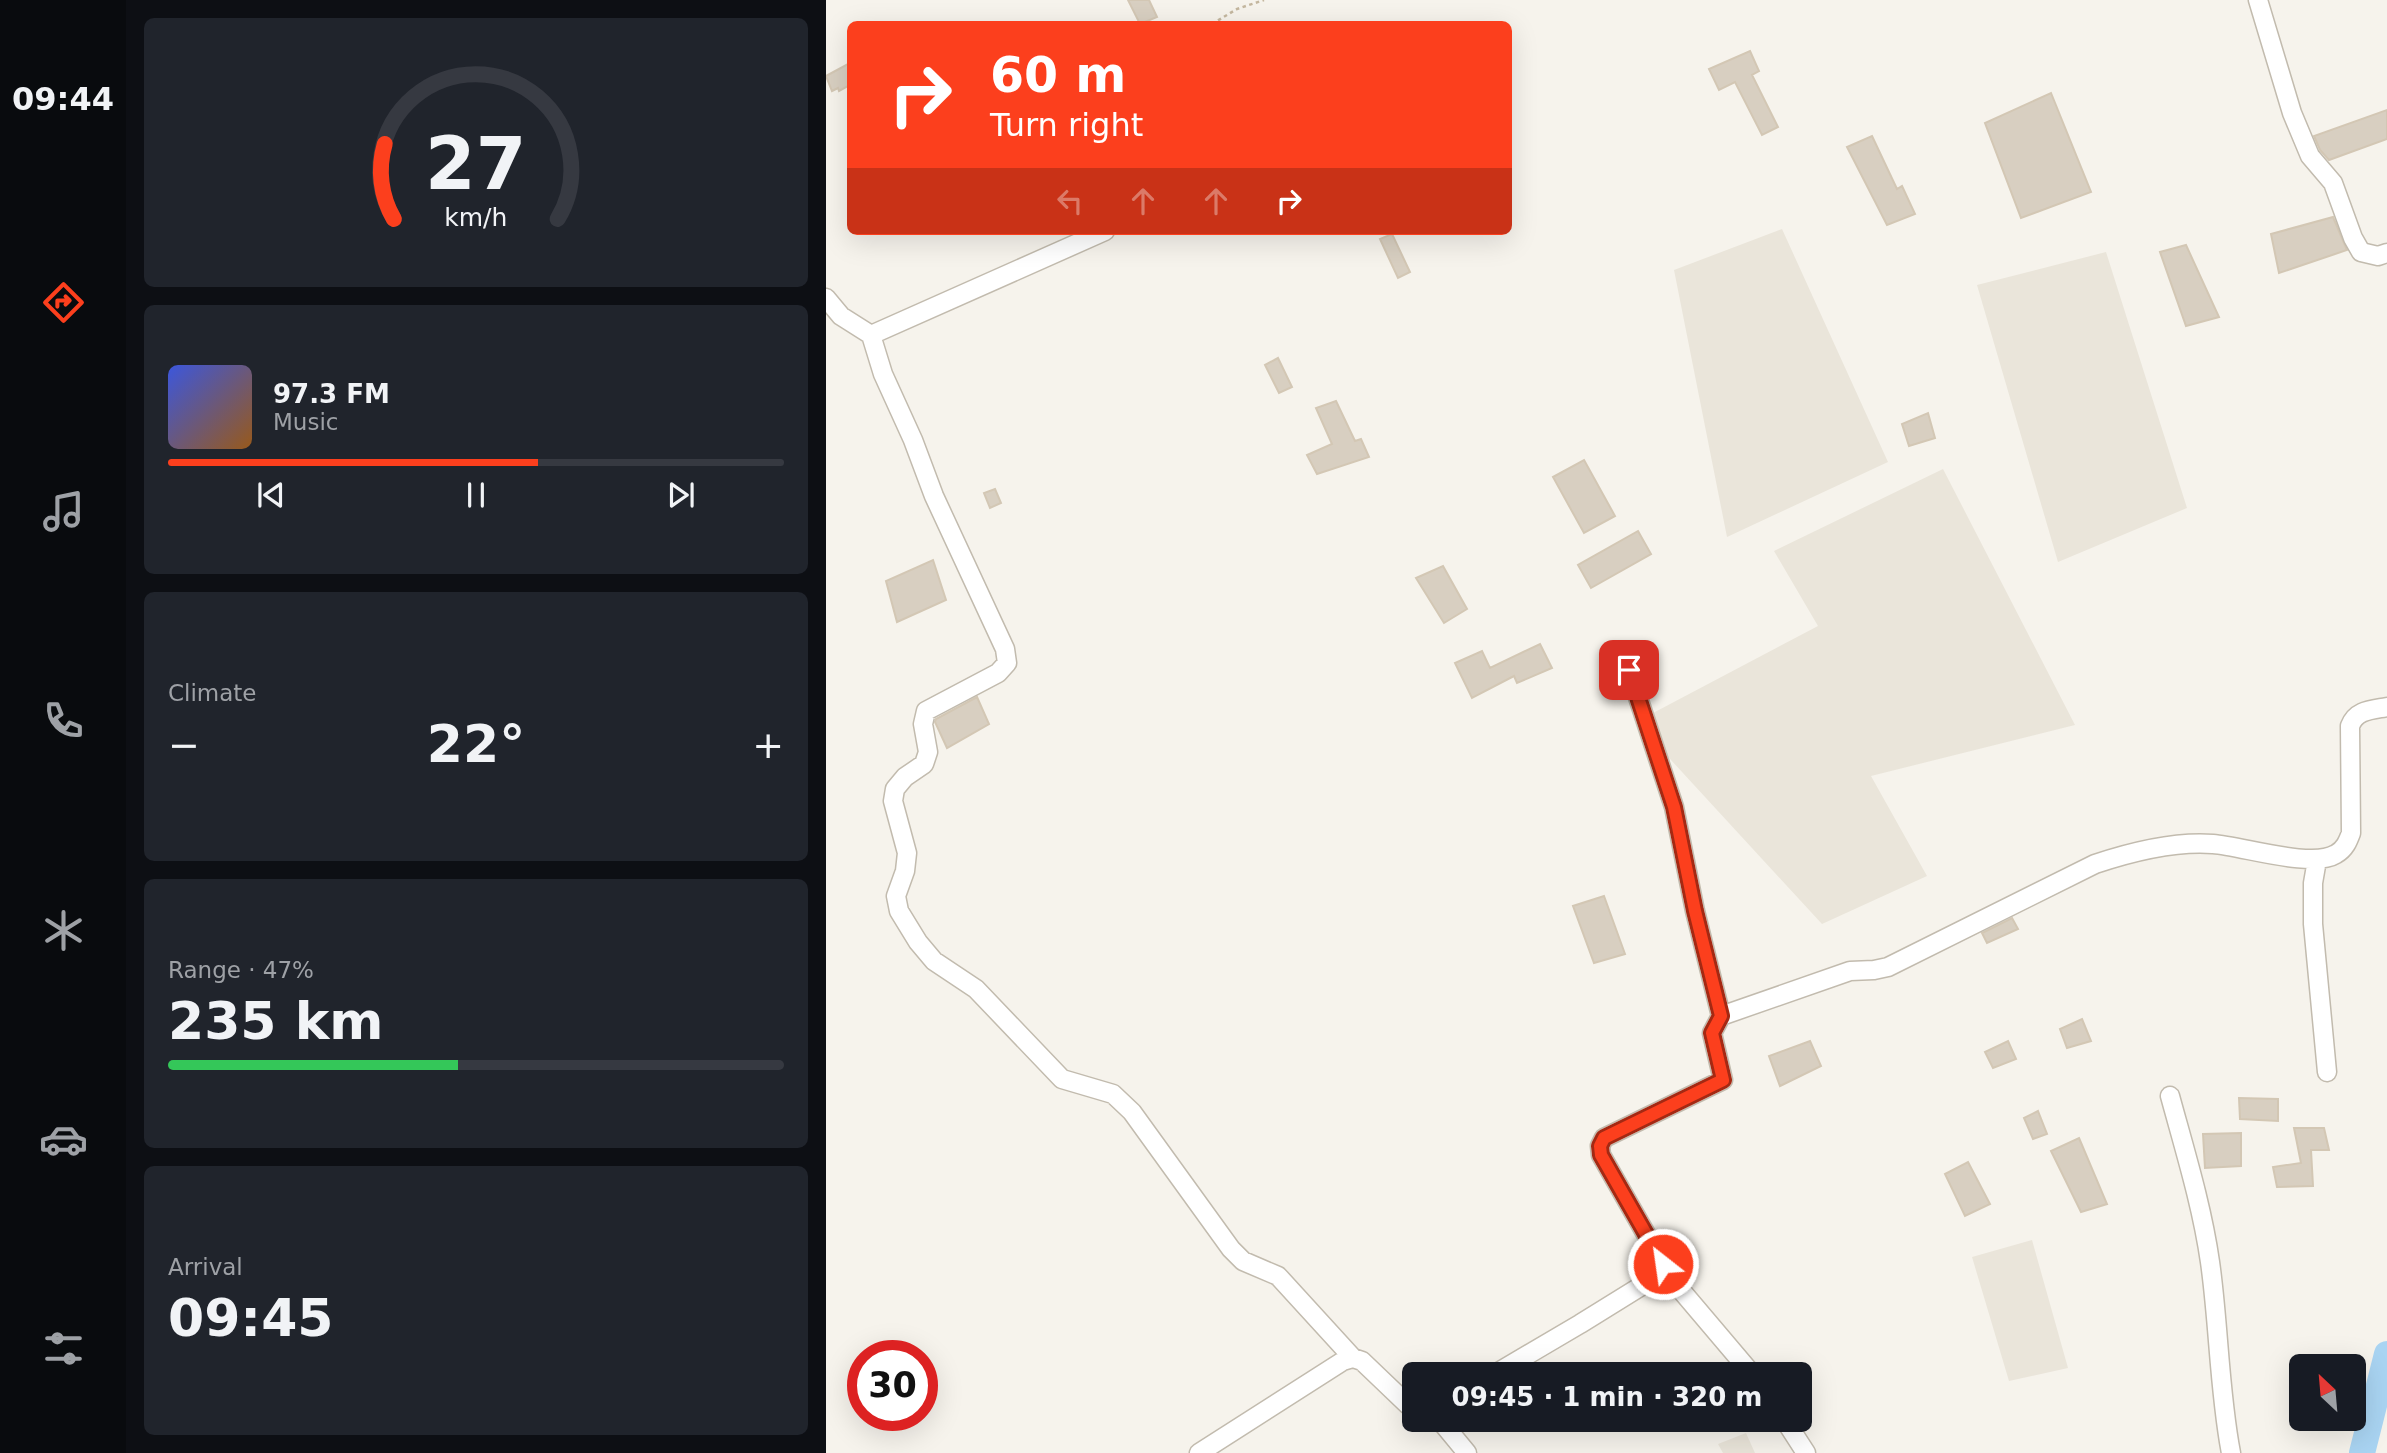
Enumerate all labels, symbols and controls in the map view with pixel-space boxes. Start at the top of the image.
text: 60 m [990,47,1126,104]
icon: right [875,49,966,140]
text: 09:44 [12,80,114,118]
text: Turn right [990,106,1143,144]
text: 27 [425,121,527,206]
icon: left [1051,182,1089,220]
icon: ahead [1124,182,1162,220]
icon: ahead [1197,182,1235,220]
icon: right [1270,182,1308,220]
text: km/h [444,202,508,231]
icon: directions [39,278,88,327]
text: 97.3 FM [273,379,390,409]
text: Music [273,409,338,435]
icon: previous [252,476,290,514]
icon: pause [457,476,495,514]
icon: next [662,476,700,514]
icon: music [39,487,88,536]
pin [1599,640,1659,700]
icon: arrive [1610,651,1648,689]
text: Climate [168,680,257,706]
icon: phone [39,696,88,745]
text: 22° [427,714,525,774]
text: − [168,723,200,767]
text: + [752,723,784,767]
icon: climate [39,906,88,955]
text: Range · 47% [168,957,314,983]
text: 235 km [168,991,383,1051]
icon: car [39,1115,88,1164]
position arrow [1626,1227,1700,1301]
text: Arrival [168,1254,243,1280]
text: 09:45 [168,1288,334,1348]
icon: filters [39,1324,88,1373]
speed limit sign: 30 [847,1340,938,1431]
north arrow [2289,1354,2366,1432]
map controls [2289,1354,2366,1431]
text: 09:45 · 1 min · 320 m [1452,1382,1762,1412]

